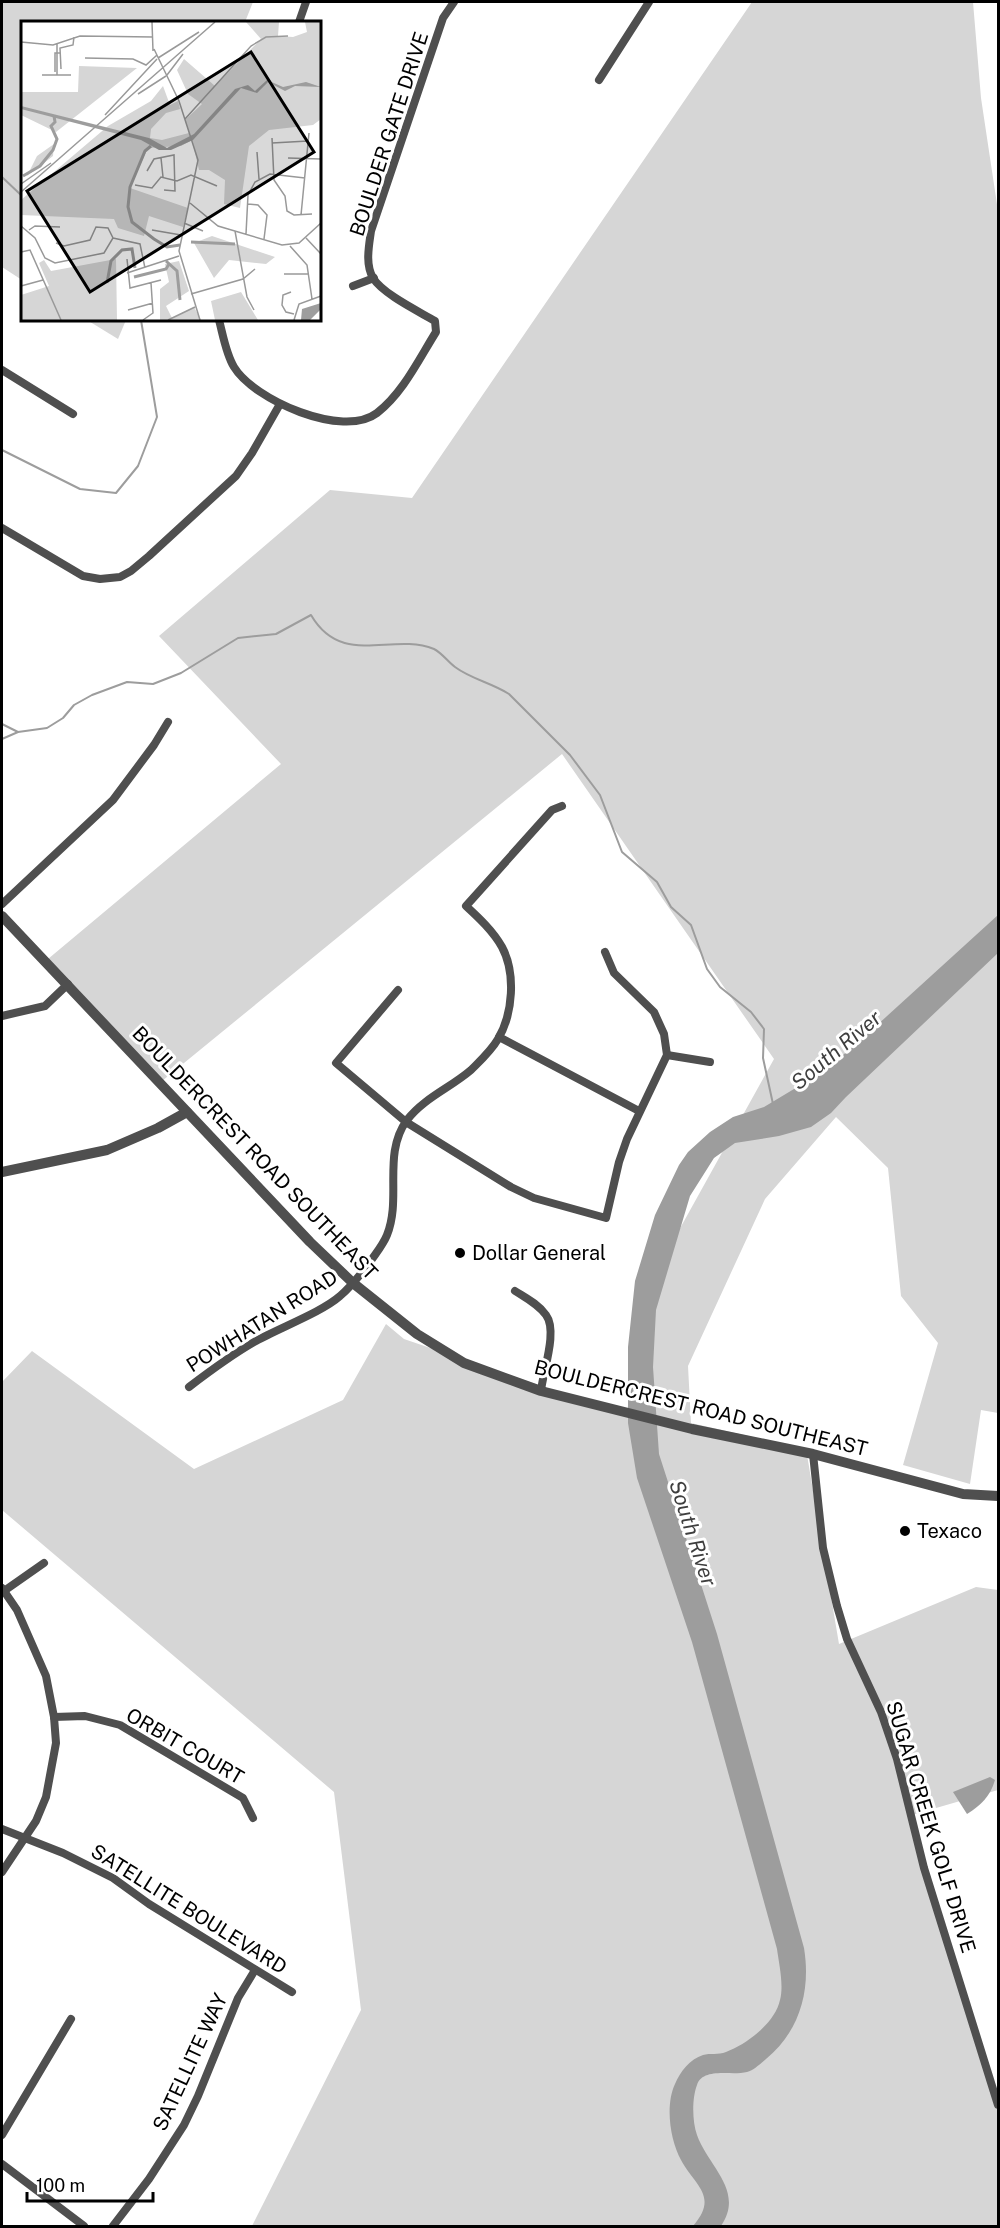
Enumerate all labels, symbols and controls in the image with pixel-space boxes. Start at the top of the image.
inset map [21,21,321,321]
street label: BOULDER GATE DRIVE [345,29,433,239]
water label: South River [786,1004,887,1095]
street label: BOULDERCREST ROAD SOUTHEAST [127,1021,383,1285]
place label: Dollar General [472,1241,606,1265]
marker: Dollar General [453,1246,467,1260]
street label: POWHATAN ROAD [182,1265,342,1377]
street label: BOULDERCREST ROAD SOUTHEAST [532,1355,870,1461]
water label: South River [664,1477,722,1590]
place label: Texaco [917,1519,982,1543]
marker: Texaco [898,1524,912,1538]
street label: SUGAR CREEK GOLF DRIVE [881,1698,981,1956]
street label: ORBIT COURT [122,1703,248,1789]
street label: SATELLITE BOULEVARD [87,1839,291,1979]
street label: SATELLITE WAY [148,1989,232,2135]
scale bar [27,2165,153,2203]
text: 100 m [36,2175,85,2196]

